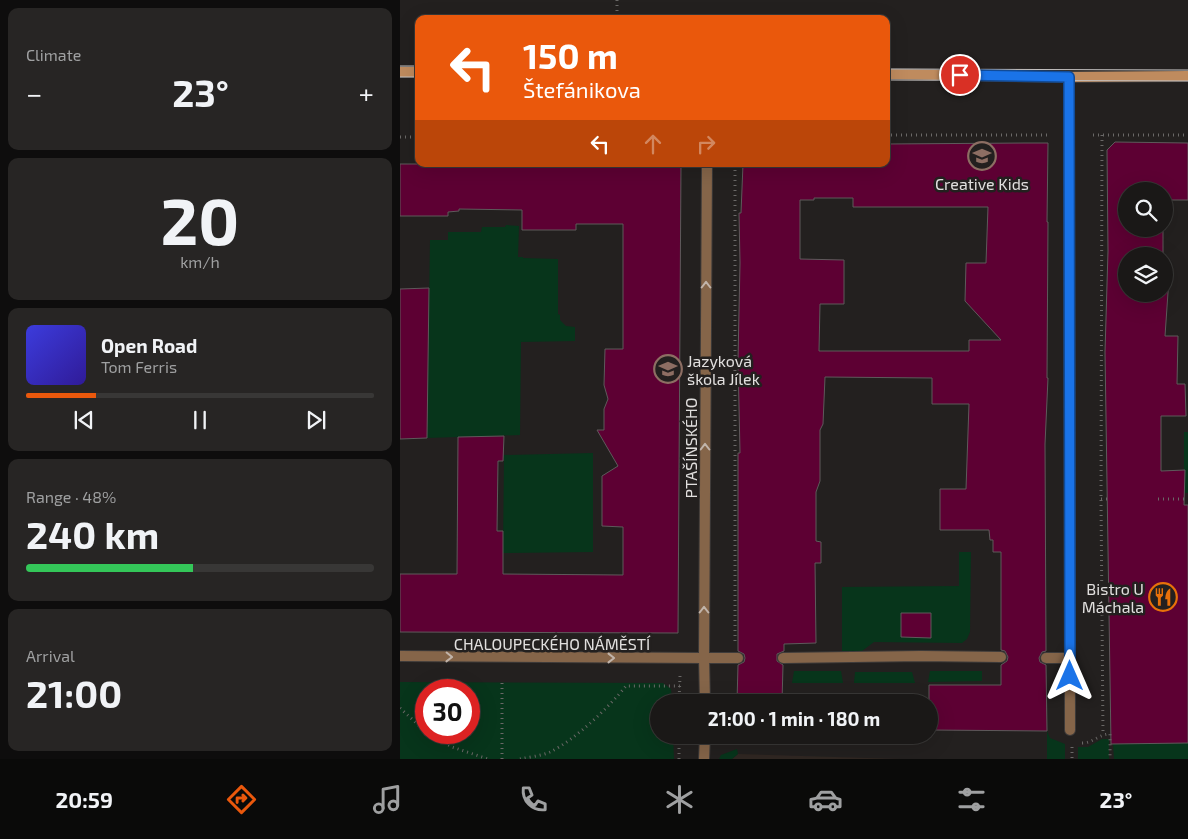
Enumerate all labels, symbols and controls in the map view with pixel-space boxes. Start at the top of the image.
text: 150 m [523,34,618,76]
icon: left [440,35,505,100]
text: Climate [26,45,81,64]
pin [939,54,981,96]
icon: arrive [946,61,974,89]
text: 23° [172,69,229,115]
text: − [26,76,42,110]
text: + [359,76,374,110]
text: Štefánikova [523,76,641,102]
icon: left [586,130,614,158]
icon: ahead [639,130,667,158]
icon: right [692,130,720,158]
school or university icon: Creative Kids [967,141,997,171]
place label: Creative Kids [935,174,1029,193]
text: 20 [161,180,239,258]
map controls [1118,182,1173,302]
button: search [1118,182,1173,237]
button: layers [1118,247,1173,302]
text: km/h [180,252,220,271]
one-way arrow [701,280,711,288]
text: Open Road [101,334,197,357]
place label: Jazyková škola Jílek [687,351,760,388]
school or university icon: Jazyková škola Jílek [653,354,683,384]
text: Tom Ferris [101,357,177,376]
street label: PTAŠÍNSKÉHO [681,398,700,498]
icon: previous [70,406,98,434]
icon: pause [186,406,214,434]
icon: next [302,406,330,434]
one-way arrow [700,443,710,450]
text: Range · 48% [26,487,116,506]
text: 240 km [26,511,159,557]
place label: Bistro U Máchala [1082,579,1144,616]
restaurant icon: Bistro U Máchala [1148,582,1178,612]
one-way arrow [699,605,709,613]
street label: CHALOUPECKÉHO NÁMĚSTÍ [454,634,651,653]
text: Arrival [26,646,75,665]
position arrow [1043,649,1095,701]
one-way arrow [445,652,453,662]
one-way arrow [608,653,615,663]
text: 21:00 [26,670,122,716]
speed limit sign: 30 [415,679,480,744]
text: 21:00 · 1 min · 180 m [708,707,880,730]
icon: directions [224,782,259,817]
icon: music [370,782,405,817]
icon: phone [516,782,551,817]
icon: climate [662,782,697,817]
icon: car [808,782,843,817]
icon: filters [954,782,989,817]
text: 20:59 [55,786,113,812]
text: 23° [1100,786,1132,812]

